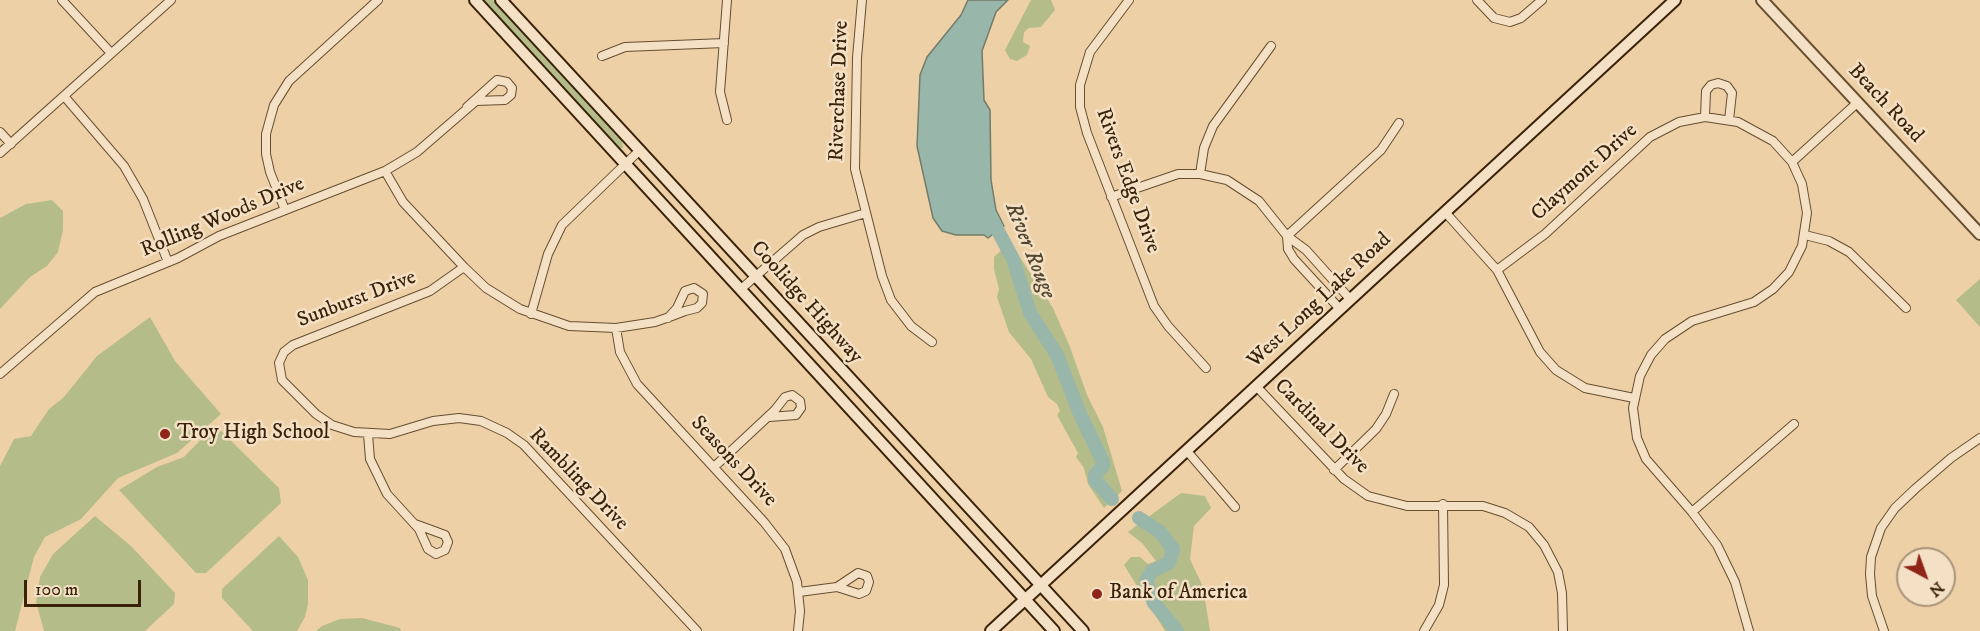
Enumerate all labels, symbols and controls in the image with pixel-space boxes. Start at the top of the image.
street label: Riverchase Drive [825,20,855,162]
street label: Beach Road [1842,59,1928,149]
street label: Rivers Edge Drive [1089,105,1165,257]
street label: Claymont Drive [1527,119,1643,227]
street label: Rolling Woods Drive [137,172,309,264]
water label: River Rouge [998,199,1060,303]
street label: West Long Lake Road [1243,228,1397,374]
street label: Coolidge Highway [744,237,868,369]
street label: Sunburst Drive [294,266,420,334]
street label: Cardinal Drive [1268,374,1374,480]
street label: Seasons Drive [685,411,781,513]
place label: Troy High School [177,421,330,447]
street label: Rambling Drive [523,424,633,536]
marker: Troy High School [158,427,172,441]
north arrow [1896,547,1956,607]
scale bar [27,568,144,606]
text: N [1925,577,1948,601]
text: 100 m [35,579,78,601]
place label: Bank of America [1109,581,1247,607]
marker: Bank of America [1090,587,1104,601]

